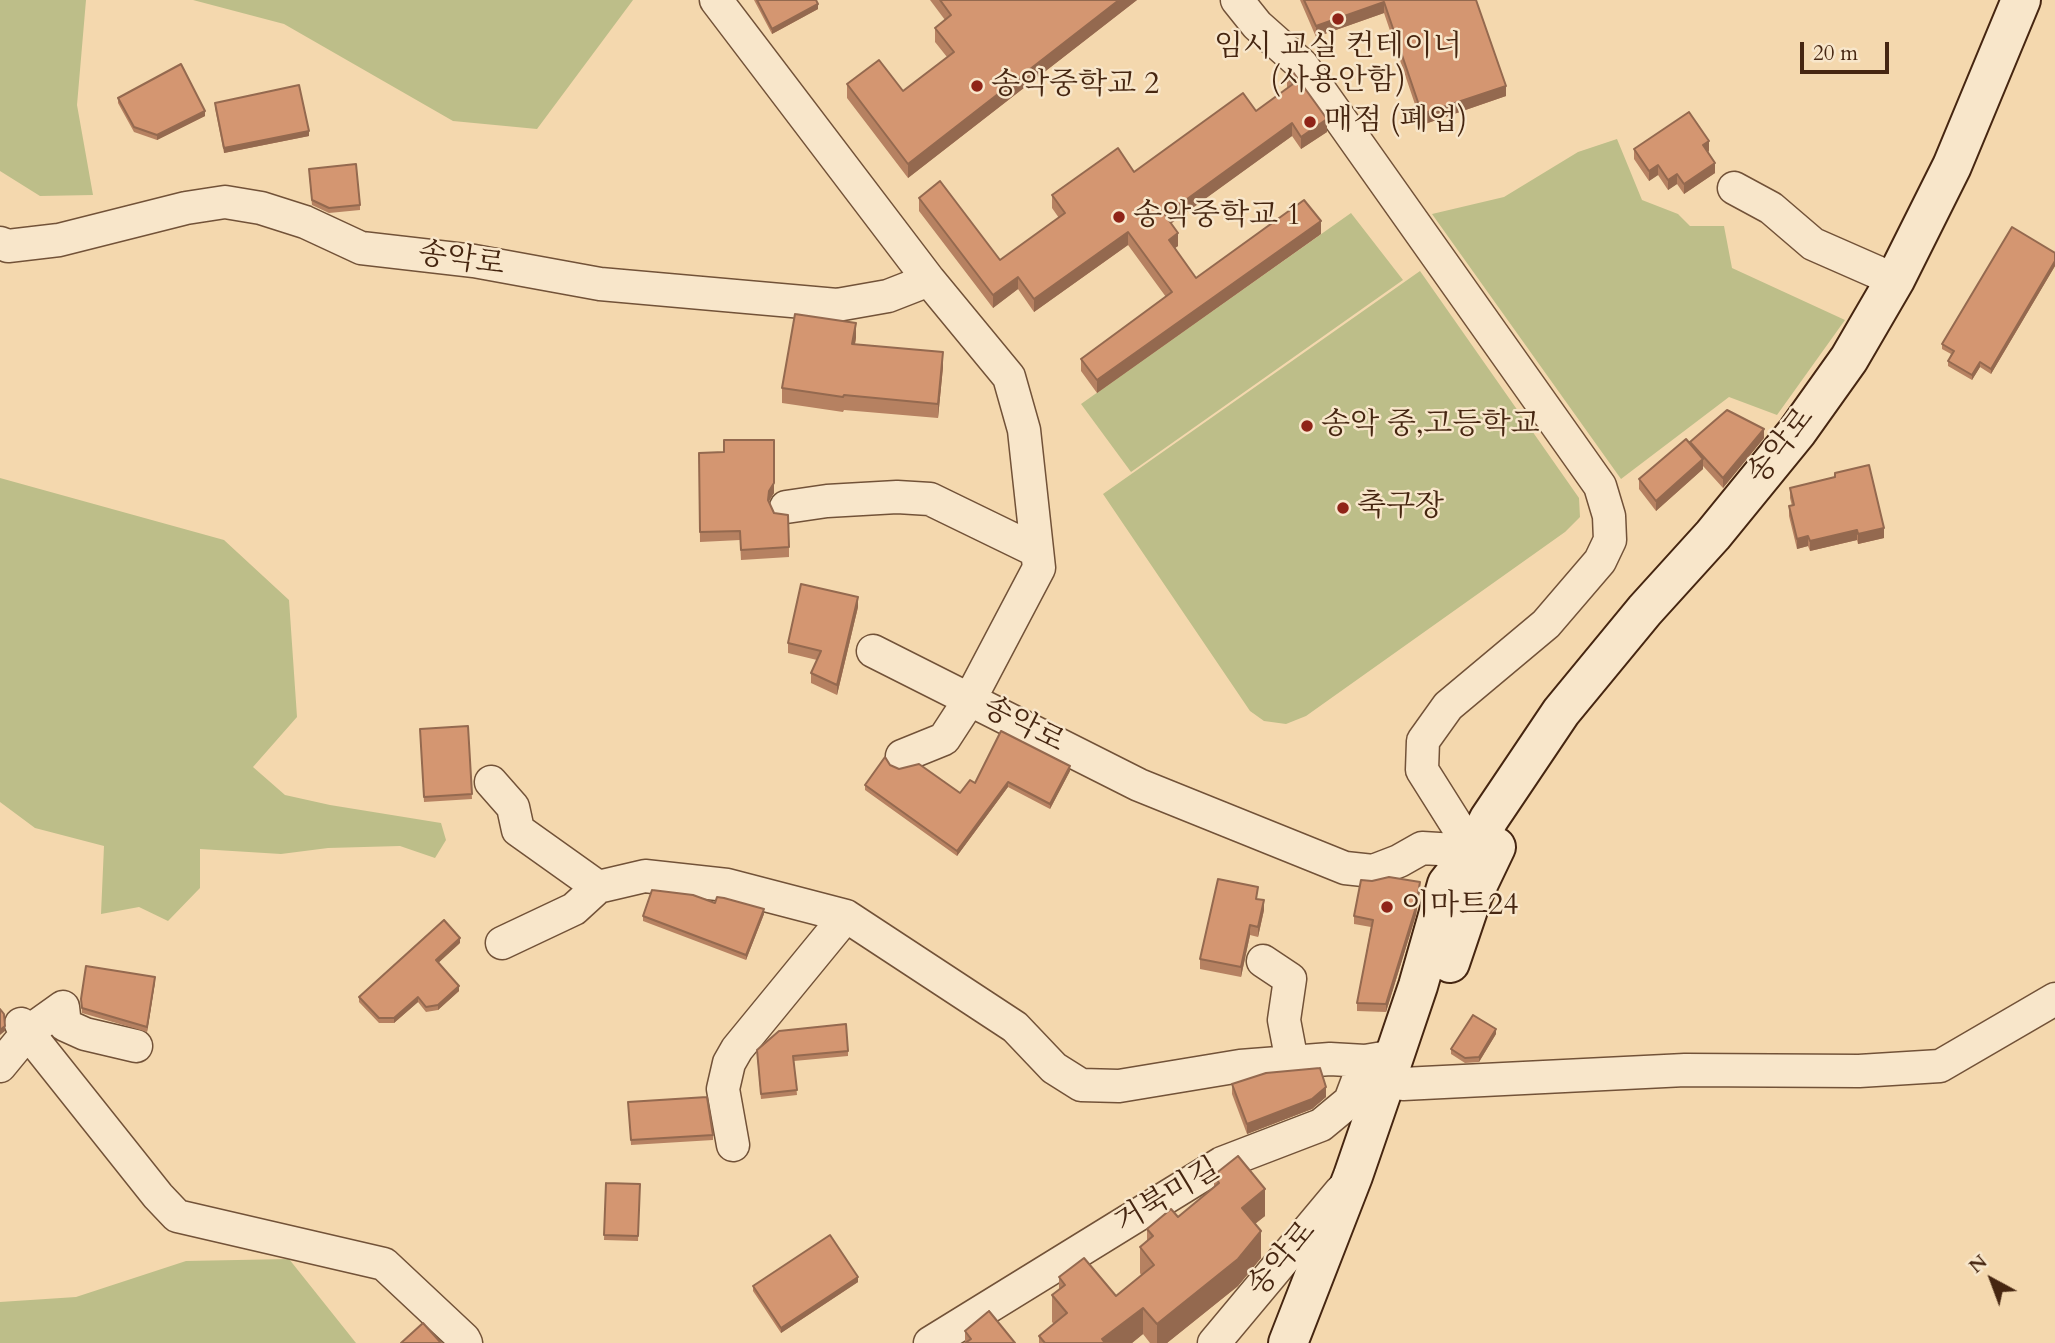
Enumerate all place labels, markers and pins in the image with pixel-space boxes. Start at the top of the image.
marker: 임시 교실 컨테이너 (사용안함) [1330,11,1346,27]
place label: 임시 교실 컨테이너 (사용안함) [1214,30,1462,100]
place label: 송악중학교 2 [991,68,1159,104]
marker: 송악중학교 2 [969,78,985,94]
place label: 매점 (폐업) [1324,104,1467,140]
marker: 매점 (폐업) [1302,114,1318,130]
place label: 송악중학교 1 [1133,199,1301,235]
marker: 송악중학교 1 [1111,209,1127,225]
place label: 송악 중,고등학교 [1321,408,1540,444]
marker: 송악 중,고등학교 [1299,418,1315,434]
place label: 축구장 [1357,490,1444,526]
marker: 축구장 [1335,500,1351,516]
place label: 이마트24 [1401,889,1519,925]
marker: 이마트24 [1379,899,1395,915]

